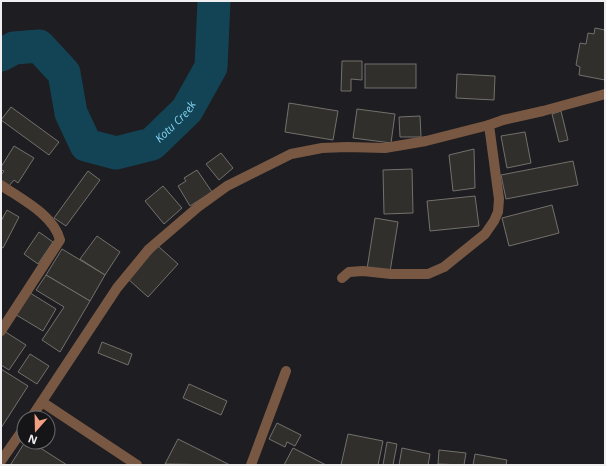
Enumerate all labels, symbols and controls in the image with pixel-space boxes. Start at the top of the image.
water label: Kotu Creek [151,97,199,145]
north arrow [16,410,56,450]
text: N [26,431,39,448]

